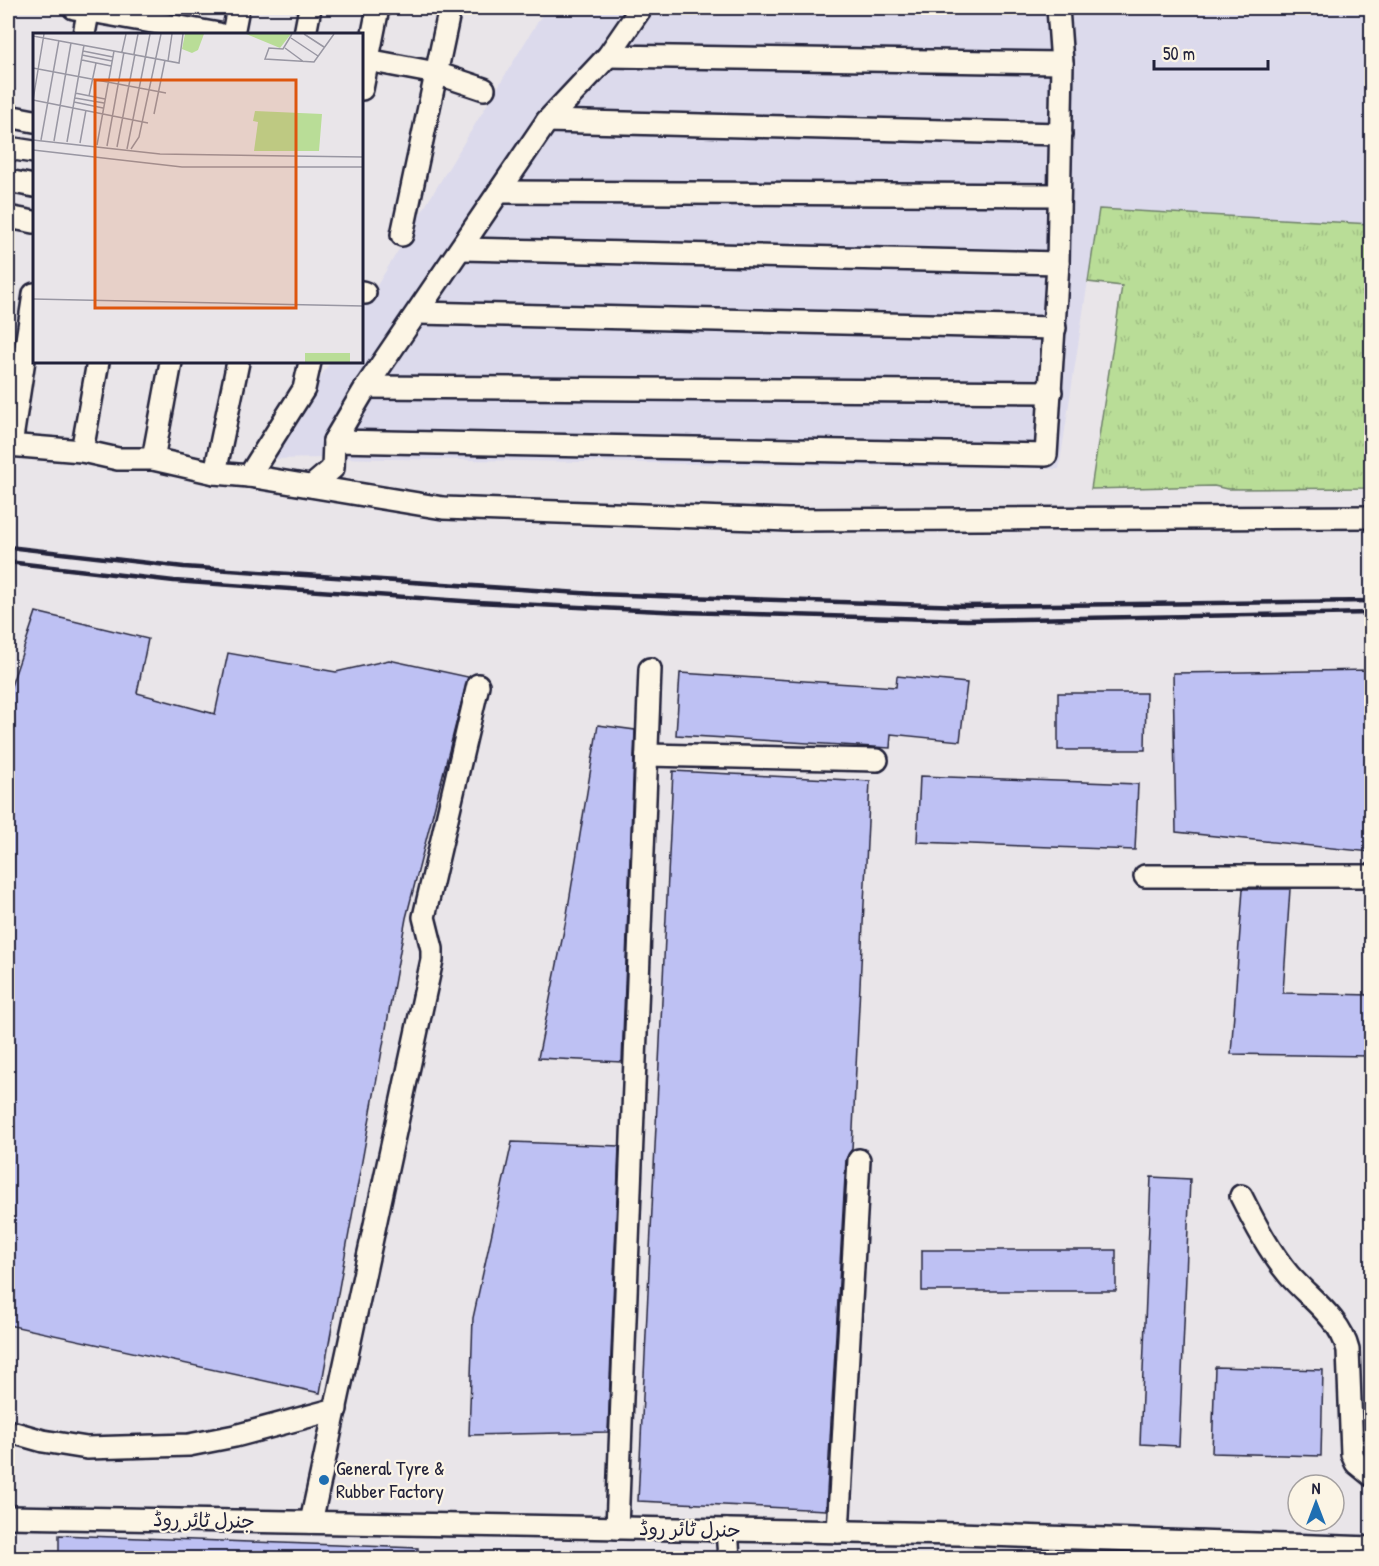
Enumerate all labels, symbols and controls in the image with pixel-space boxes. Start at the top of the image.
inset map [33,33,363,363]
scale bar [1154,33,1268,71]
text: 50 m [1163,41,1195,66]
place label: General Tyre & Rubber Factory [336,1454,445,1504]
marker: General Tyre & Rubber Factory [317,1473,331,1487]
north arrow [1286,1473,1346,1533]
text: N [1312,1477,1321,1499]
street label: جنرل ٹائر روڈ [153,1505,255,1534]
street label: جنرل ٹائر روڈ [639,1514,741,1543]

